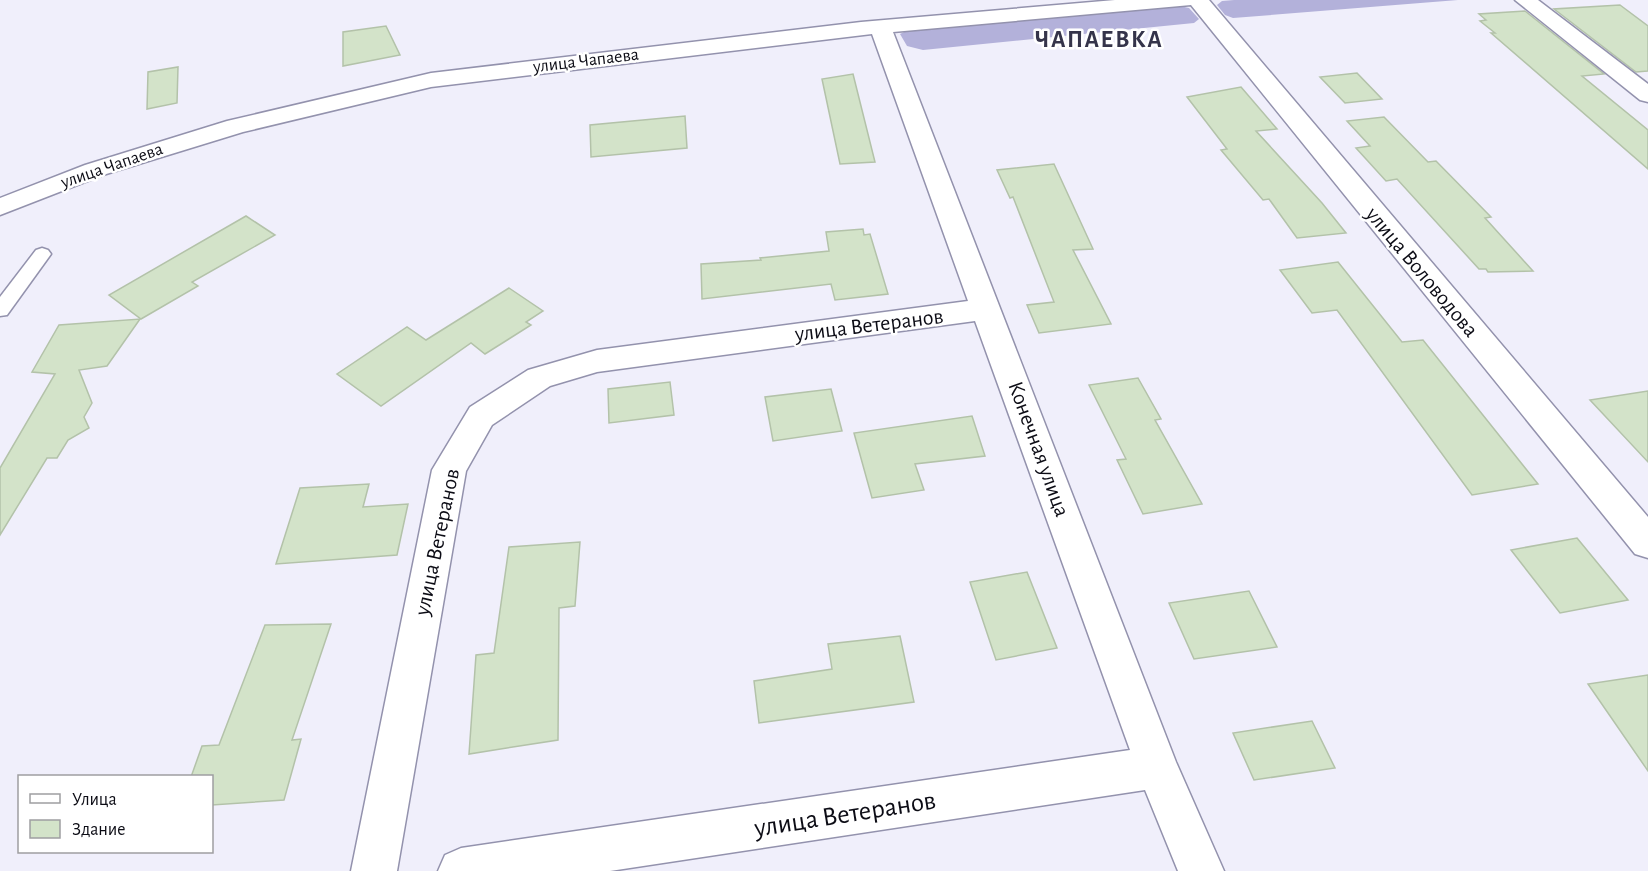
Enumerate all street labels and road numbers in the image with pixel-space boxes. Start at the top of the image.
street label: улица Чапаева [531,46,640,77]
street label: улица Чапаева [58,140,165,192]
street label: улица Воловодова [1361,202,1482,341]
street label: улица Ветеранов [792,305,945,345]
street label: Конечная улица [1004,378,1074,520]
street label: улица Ветеранов [410,467,463,618]
street label: улица Ветеранов [751,786,938,843]

